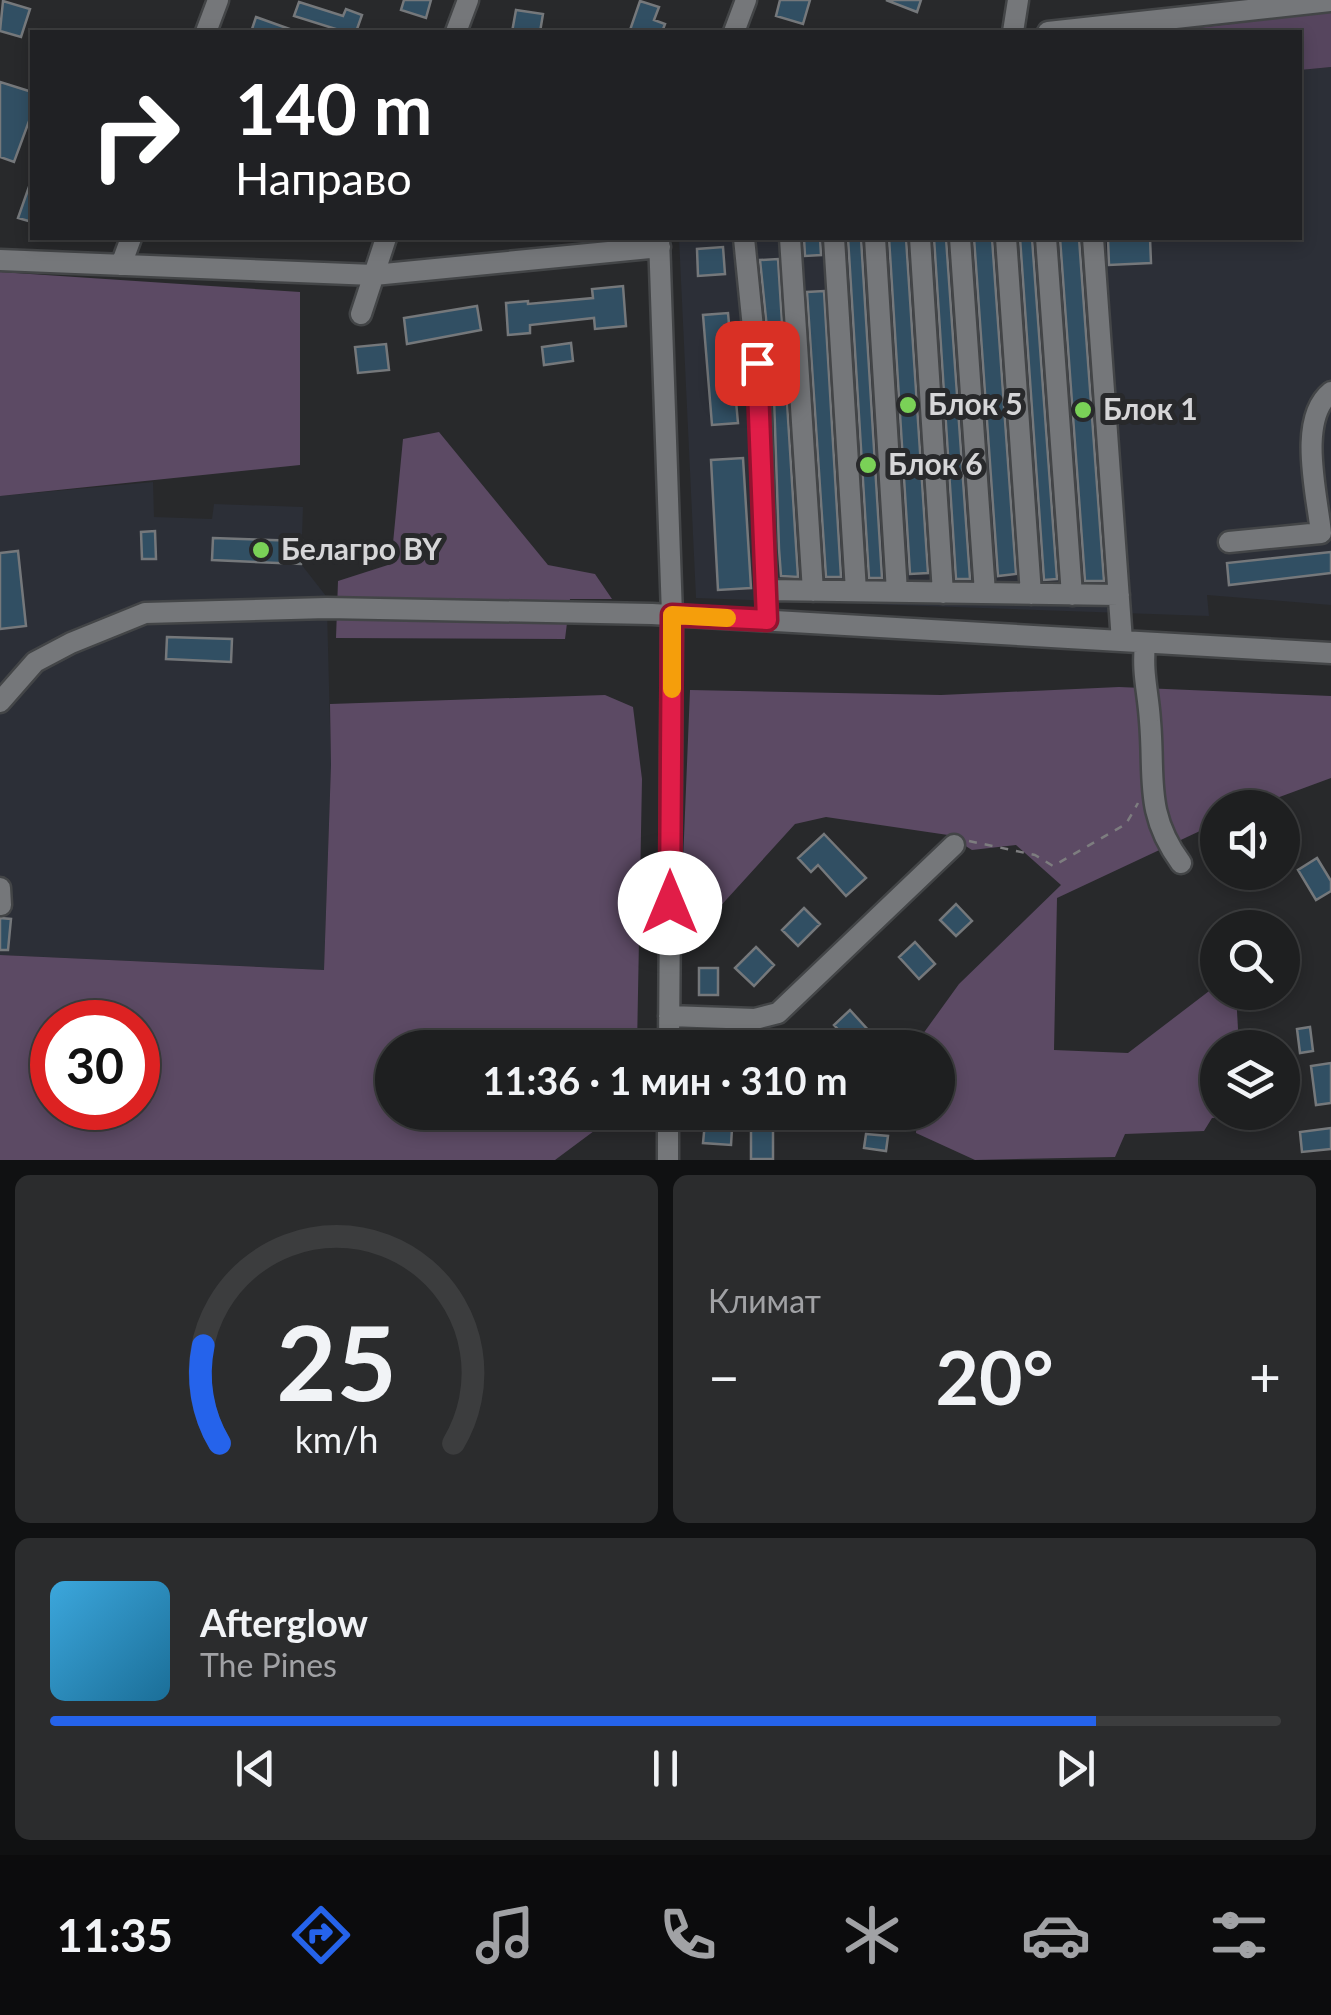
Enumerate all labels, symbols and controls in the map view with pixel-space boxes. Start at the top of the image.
text: 140 m [235,66,432,150]
icon: right [70,70,200,200]
text: Направо [235,151,412,205]
pin [715,321,800,406]
icon: arrive [730,336,785,391]
place label: Блок 5 [928,385,1023,421]
place label: Блок 1 [1103,390,1198,426]
marker: Блок 5 [897,394,919,416]
marker: Блок 1 [1072,399,1094,421]
place label: Блок 6 [888,445,983,481]
marker: Блок 6 [857,454,879,476]
place label: Белагро BY [281,530,442,566]
marker: Белагро BY [250,539,272,561]
map controls [1200,790,1300,1130]
button: sound [1200,790,1300,890]
position arrow [618,851,722,955]
button: search [1200,910,1300,1010]
speed limit sign: 30 [30,1000,160,1130]
button: layers [1200,1030,1300,1130]
text: 11:36 · 1 мин · 310 m [482,1057,848,1103]
text: Климат [708,1281,821,1320]
text: 25 [276,1298,397,1423]
text: 20° [935,1331,1054,1421]
text: − [708,1343,740,1409]
text: + [1249,1343,1281,1409]
text: km/h [295,1418,378,1461]
text: Afterglow [200,1599,368,1645]
text: The Pines [200,1645,337,1684]
icon: previous [228,1741,283,1796]
icon: pause [638,1741,693,1796]
icon: next [1048,1741,1103,1796]
icon: directions [286,1900,356,1970]
icon: music [470,1900,540,1970]
icon: phone [653,1900,723,1970]
icon: climate [837,1900,907,1970]
icon: car [1021,1900,1091,1970]
icon: filters [1204,1900,1274,1970]
text: 11:35 [57,1908,173,1962]

